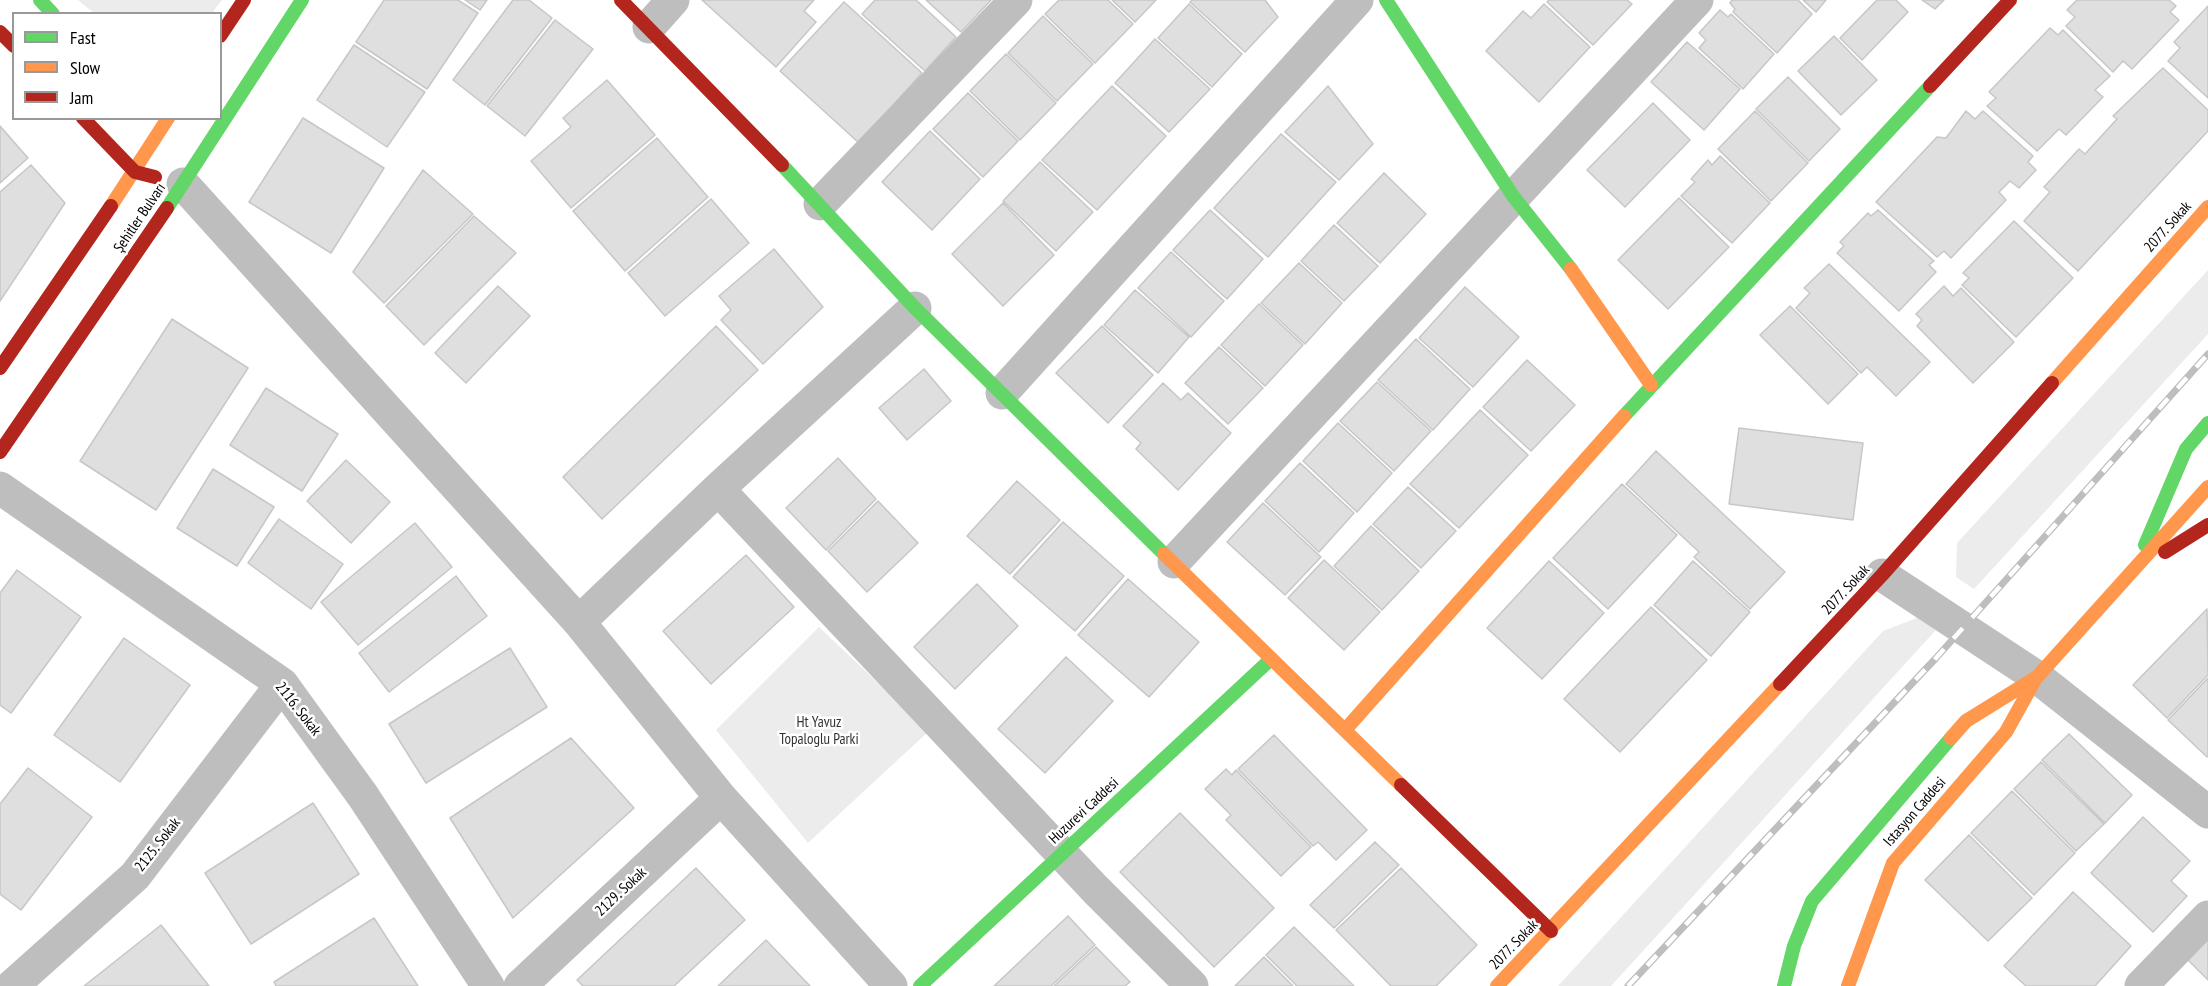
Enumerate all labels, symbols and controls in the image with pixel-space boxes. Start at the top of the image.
legend [12,12,222,120]
text: Fast [70,26,96,49]
text: Slow [70,56,100,79]
text: Jam [70,86,93,109]
street label: Şehitler Bulvarı [110,180,170,256]
street label: 2077. Sokak [2141,198,2195,256]
street label: 2077. Sokak [1818,561,1874,619]
street label: 2116. Sokak [271,678,325,740]
park label: Ht Yavuz Topaloglu Parki [779,714,859,749]
street label: Huzurevi Caddesi [1045,774,1123,848]
street label: Istasyon Caddesi [1880,774,1950,850]
street label: 2125. Sokak [131,814,185,876]
street label: 2129. Sokak [592,864,650,920]
street label: 2077. Sokak [1486,916,1542,974]

